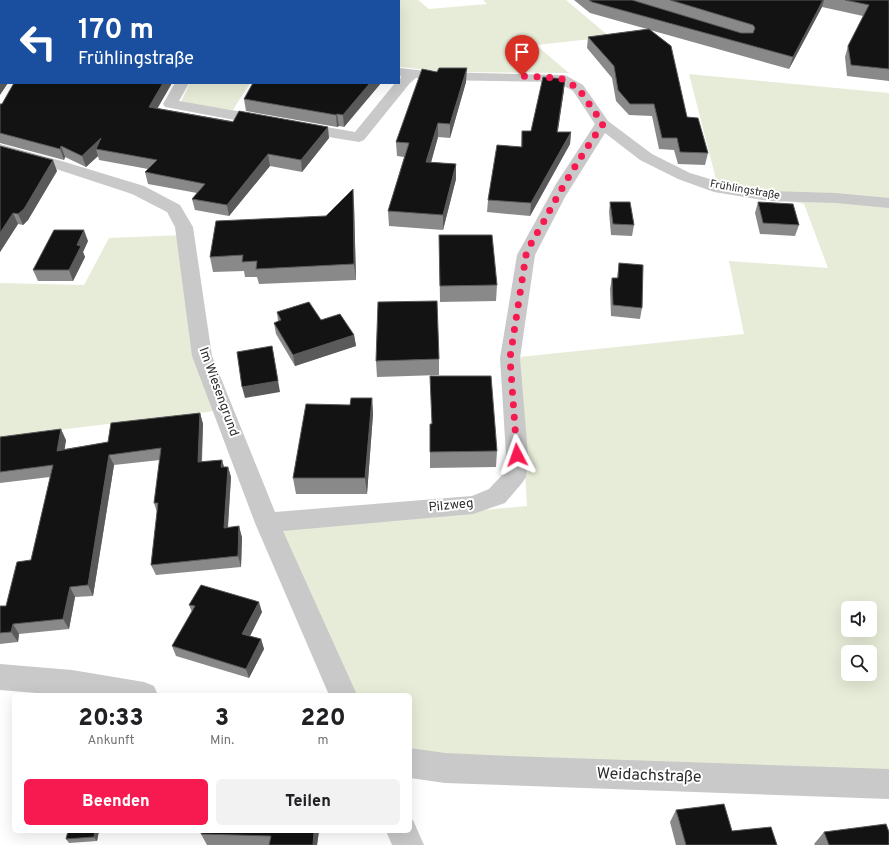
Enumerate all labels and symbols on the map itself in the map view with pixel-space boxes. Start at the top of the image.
pin [505,35,539,76]
street label: Frühlingstraße [709,177,781,203]
street label: Im Wiesengrund [194,345,242,439]
position arrow [496,434,538,476]
street label: Pilzweg [428,496,474,516]
street label: Weidachstraße [596,764,702,788]

